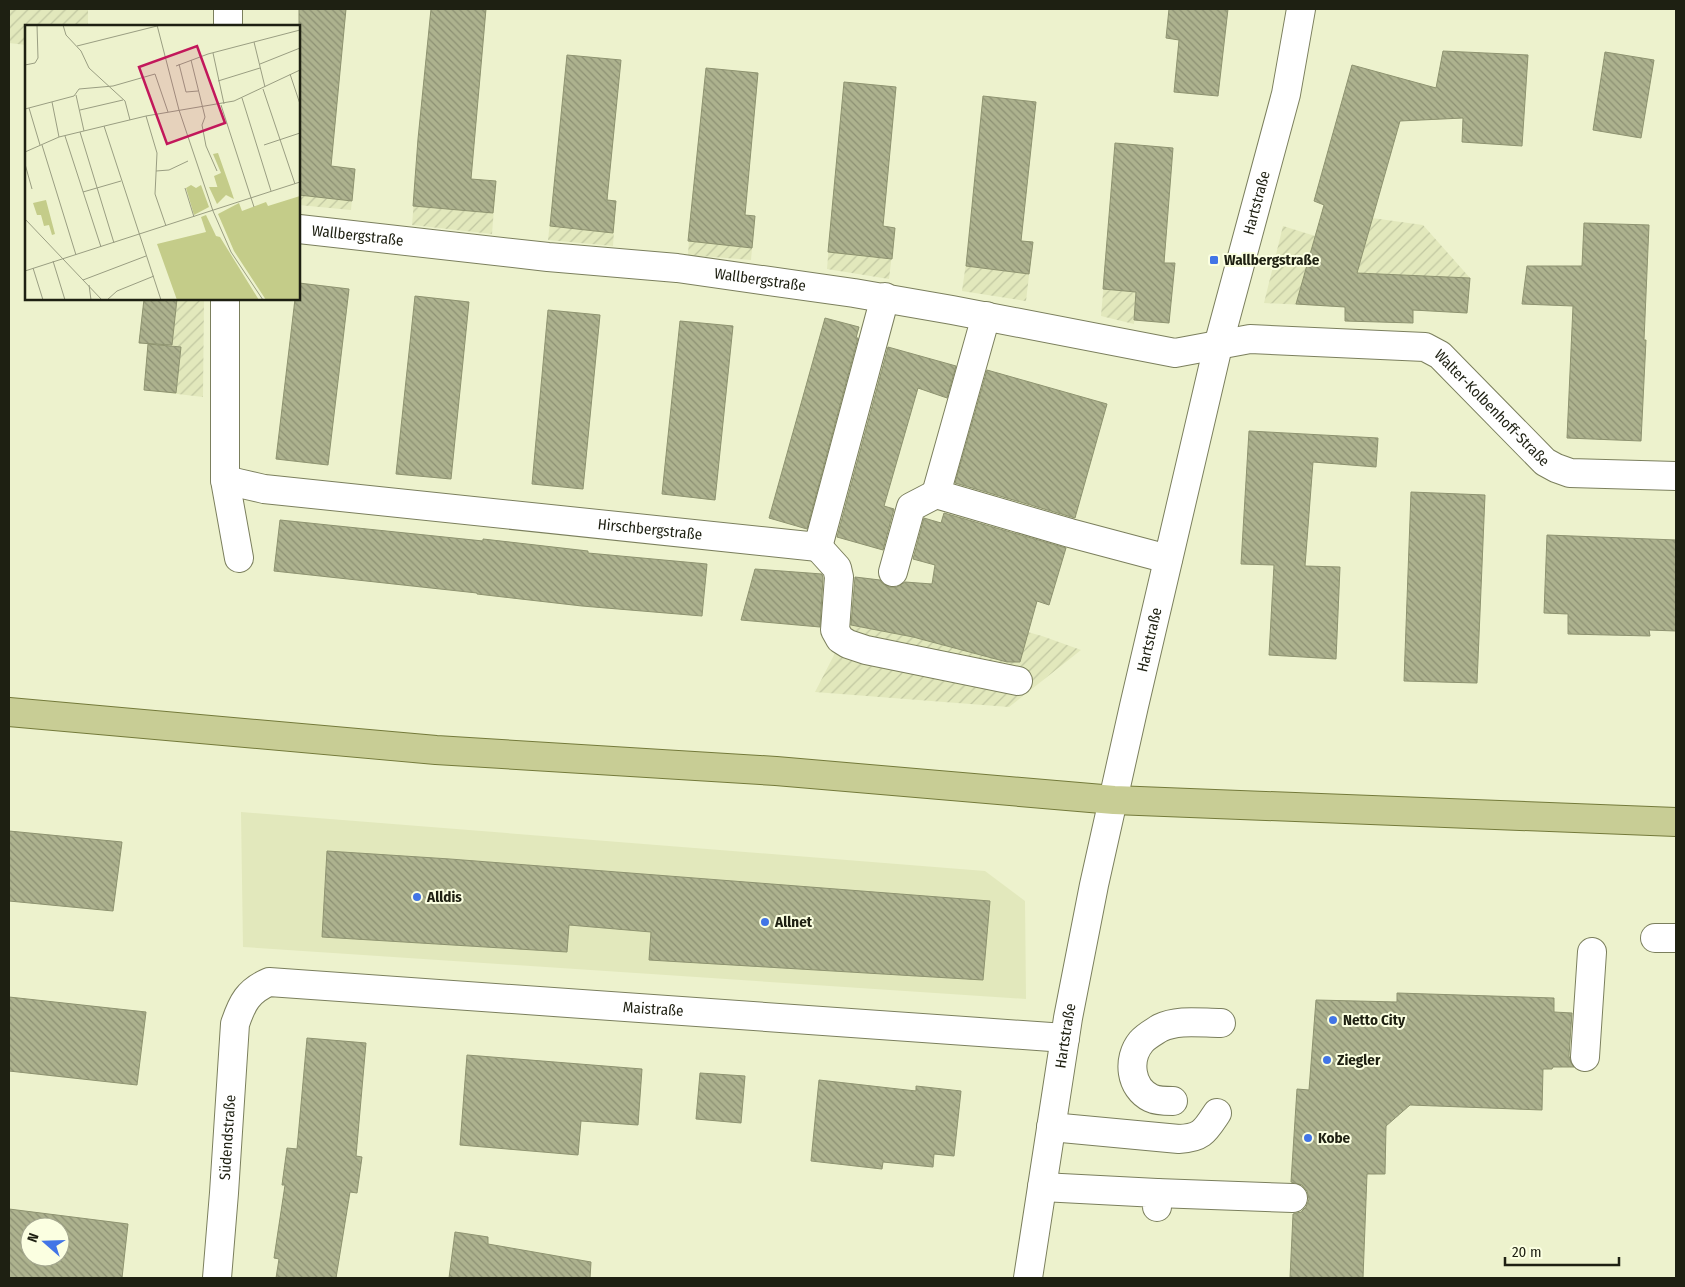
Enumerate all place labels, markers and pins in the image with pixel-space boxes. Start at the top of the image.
place label: Wallbergstraße [1224,251,1320,269]
marker: Wallbergstraße [1208,254,1220,266]
place label: Alldis [426,888,462,906]
marker: Alldis [411,891,423,903]
place label: Allnet [774,913,813,931]
marker: Allnet [759,916,771,928]
place label: Netto City [1343,1011,1406,1029]
marker: Netto City [1327,1014,1339,1026]
place label: Ziegler [1337,1051,1381,1069]
marker: Ziegler [1321,1054,1333,1066]
place label: Kobe [1318,1129,1351,1147]
marker: Kobe [1302,1132,1314,1144]

